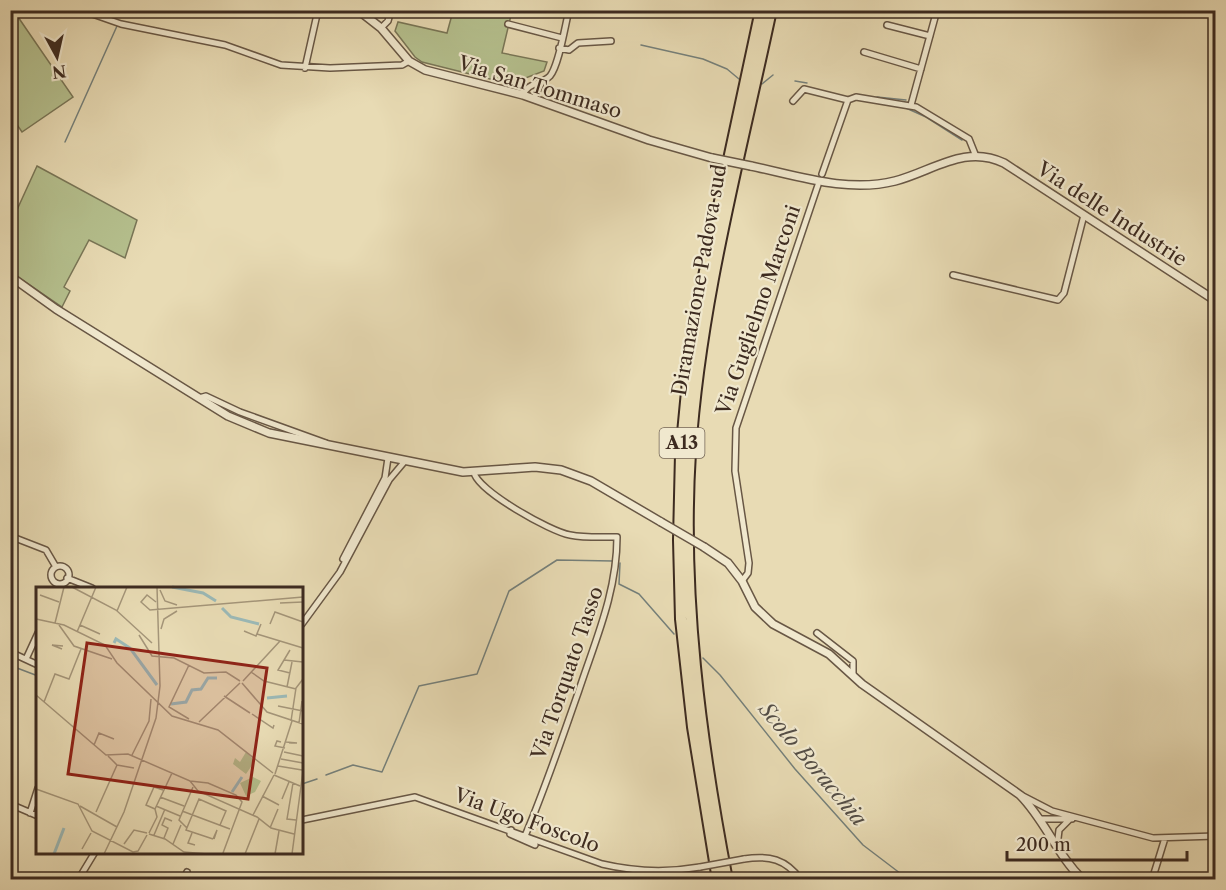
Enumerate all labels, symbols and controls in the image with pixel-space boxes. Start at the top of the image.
north arrow [27,27,87,87]
street label: Via San Tommaso [454,50,625,123]
text: N [51,61,67,83]
street label: Via delle Industrie [1032,156,1191,271]
street label: Diramazione Padova sud [667,162,731,398]
street label: Via Guglielmo Marconi [710,202,805,419]
road number: A13 [660,428,704,458]
street label: Via Torquato Tasso [526,583,608,764]
inset map [36,587,303,854]
water label: Scolo Boracchia [753,696,872,831]
street label: Via Ugo Foscolo [450,782,603,857]
scale bar [1007,824,1187,862]
text: 200 m [1016,834,1071,856]

